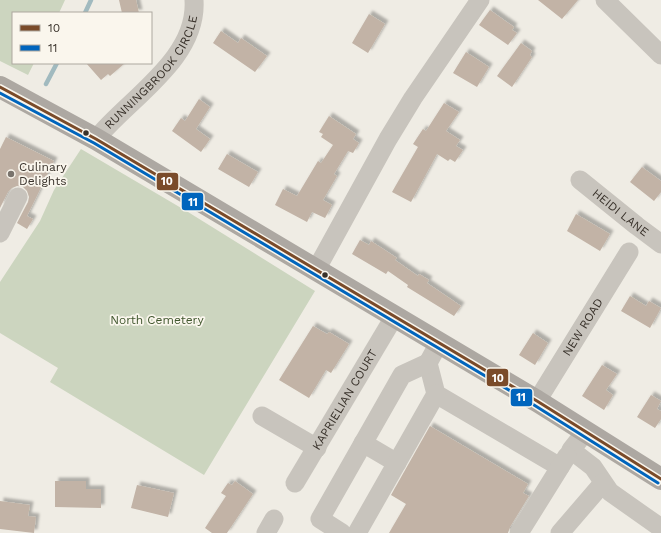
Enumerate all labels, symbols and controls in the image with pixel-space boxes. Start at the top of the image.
legend [12,12,152,64]
street label: RUNNINGBROOK CIRCLE [102,14,200,132]
text: 10 [48,21,60,35]
text: 11 [48,41,57,55]
unlabelled marker [81,128,91,138]
place label: Culinary Delights [19,160,68,188]
marker: Culinary Delights [6,169,16,179]
line badge: 10 [156,172,179,191]
text: 10 [161,175,173,188]
street label: HEIDI LANE [590,186,652,239]
line badge: 11 [181,192,204,211]
text: 11 [188,196,198,209]
unlabelled marker [320,270,330,280]
street label: NEW ROAD [560,296,606,358]
park label: North Cemetery [110,313,204,327]
street label: KAPRIELIAN COURT [309,347,380,452]
line badge: 10 [486,368,509,387]
text: 10 [492,372,504,385]
line badge: 11 [510,388,533,407]
text: 11 [516,391,526,404]

